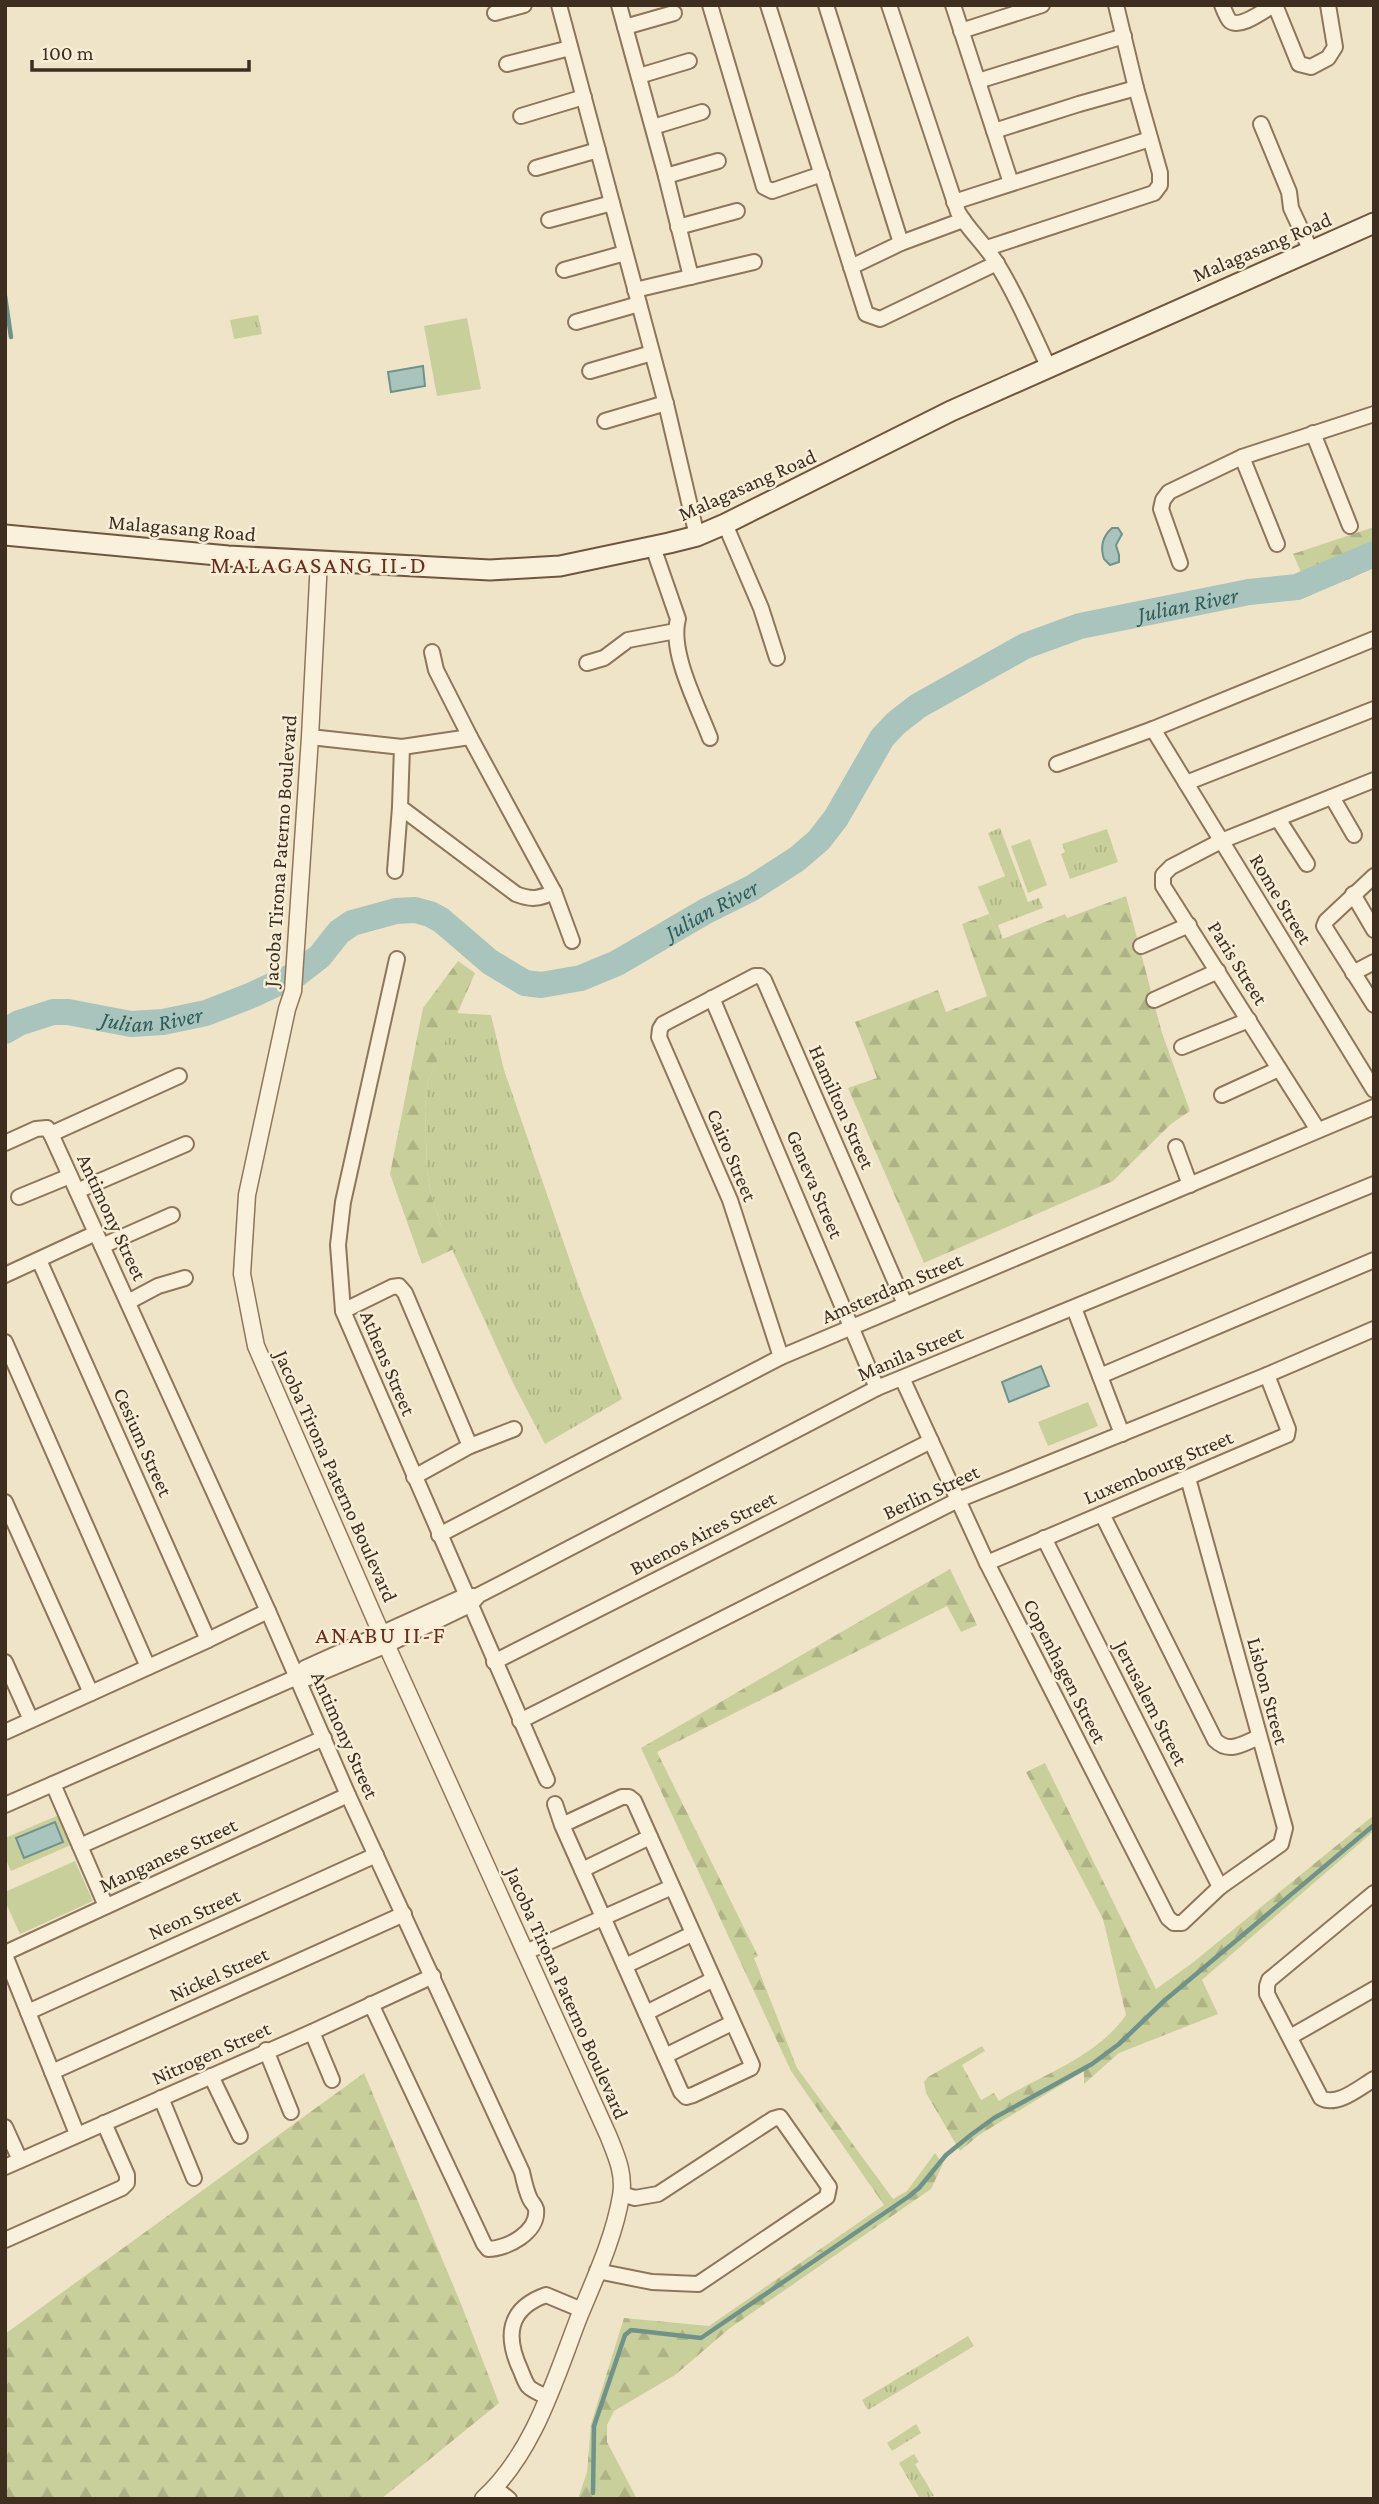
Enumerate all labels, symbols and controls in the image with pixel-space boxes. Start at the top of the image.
scale bar [32,28,248,72]
text: 100 m [42,41,94,65]
street label: Malagasang Road [1189,207,1335,287]
street label: Malagasang Road [674,444,820,526]
street label: Malagasang Road [107,510,257,546]
district label: MALAGASANG II-D [210,551,428,578]
water label: Julian River [1131,581,1241,628]
street label: Jacoba Tirona Paterno Boulevard [258,714,301,990]
street label: Rome Street [1245,850,1318,949]
water label: Julian River [657,874,764,947]
street label: Paris Street [1203,917,1274,1010]
water label: Julian River [95,1001,206,1037]
street label: Hamilton Street [804,1041,880,1174]
street label: Cairo Street [702,1105,763,1206]
street label: Geneva Street [781,1126,849,1243]
street label: Antimony Street [72,1150,152,1285]
street label: Amsterdam Street [818,1247,967,1329]
street label: Athens Street [355,1307,421,1420]
street label: Manila Street [854,1320,967,1386]
street label: Jacoba Tirona Paterno Boulevard [269,1345,402,1606]
street label: Cesium Street [108,1384,178,1501]
street label: Luxembourg Street [1080,1424,1237,1509]
street label: Berlin Street [879,1459,984,1525]
street label: Buenos Aires Street [626,1485,781,1580]
street label: Copenhagen Street [1018,1595,1112,1748]
district label: ANABU II-F [315,1621,447,1648]
street label: Jerusalem Street [1108,1635,1193,1770]
street label: Lisbon Street [1242,1635,1294,1748]
street label: Antimony Street [306,1668,384,1803]
street label: Manganese Street [95,1812,242,1897]
street label: Jacoba Tirona Paterno Boulevard [500,1862,633,2123]
street label: Neon Street [144,1883,244,1945]
street label: Nickel Street [166,1941,273,2006]
street label: Nitrogen Street [148,2016,275,2090]

